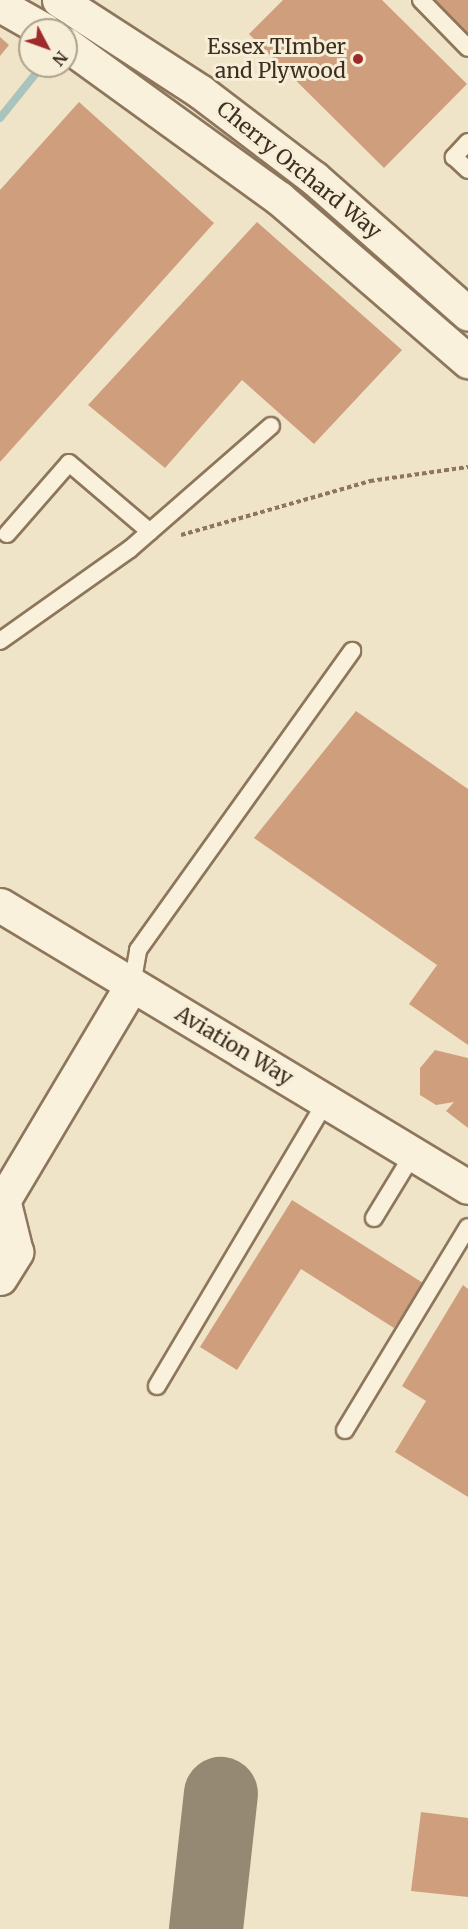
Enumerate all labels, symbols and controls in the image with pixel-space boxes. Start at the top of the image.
north arrow [18,18,78,78]
place label: Essex TImber and Plywood [207,34,346,84]
text: N [48,47,72,70]
marker: Essex TImber and Plywood [351,52,365,66]
street label: Cherry Orchard Way [212,96,386,244]
street label: Aviation Way [171,1001,297,1091]

